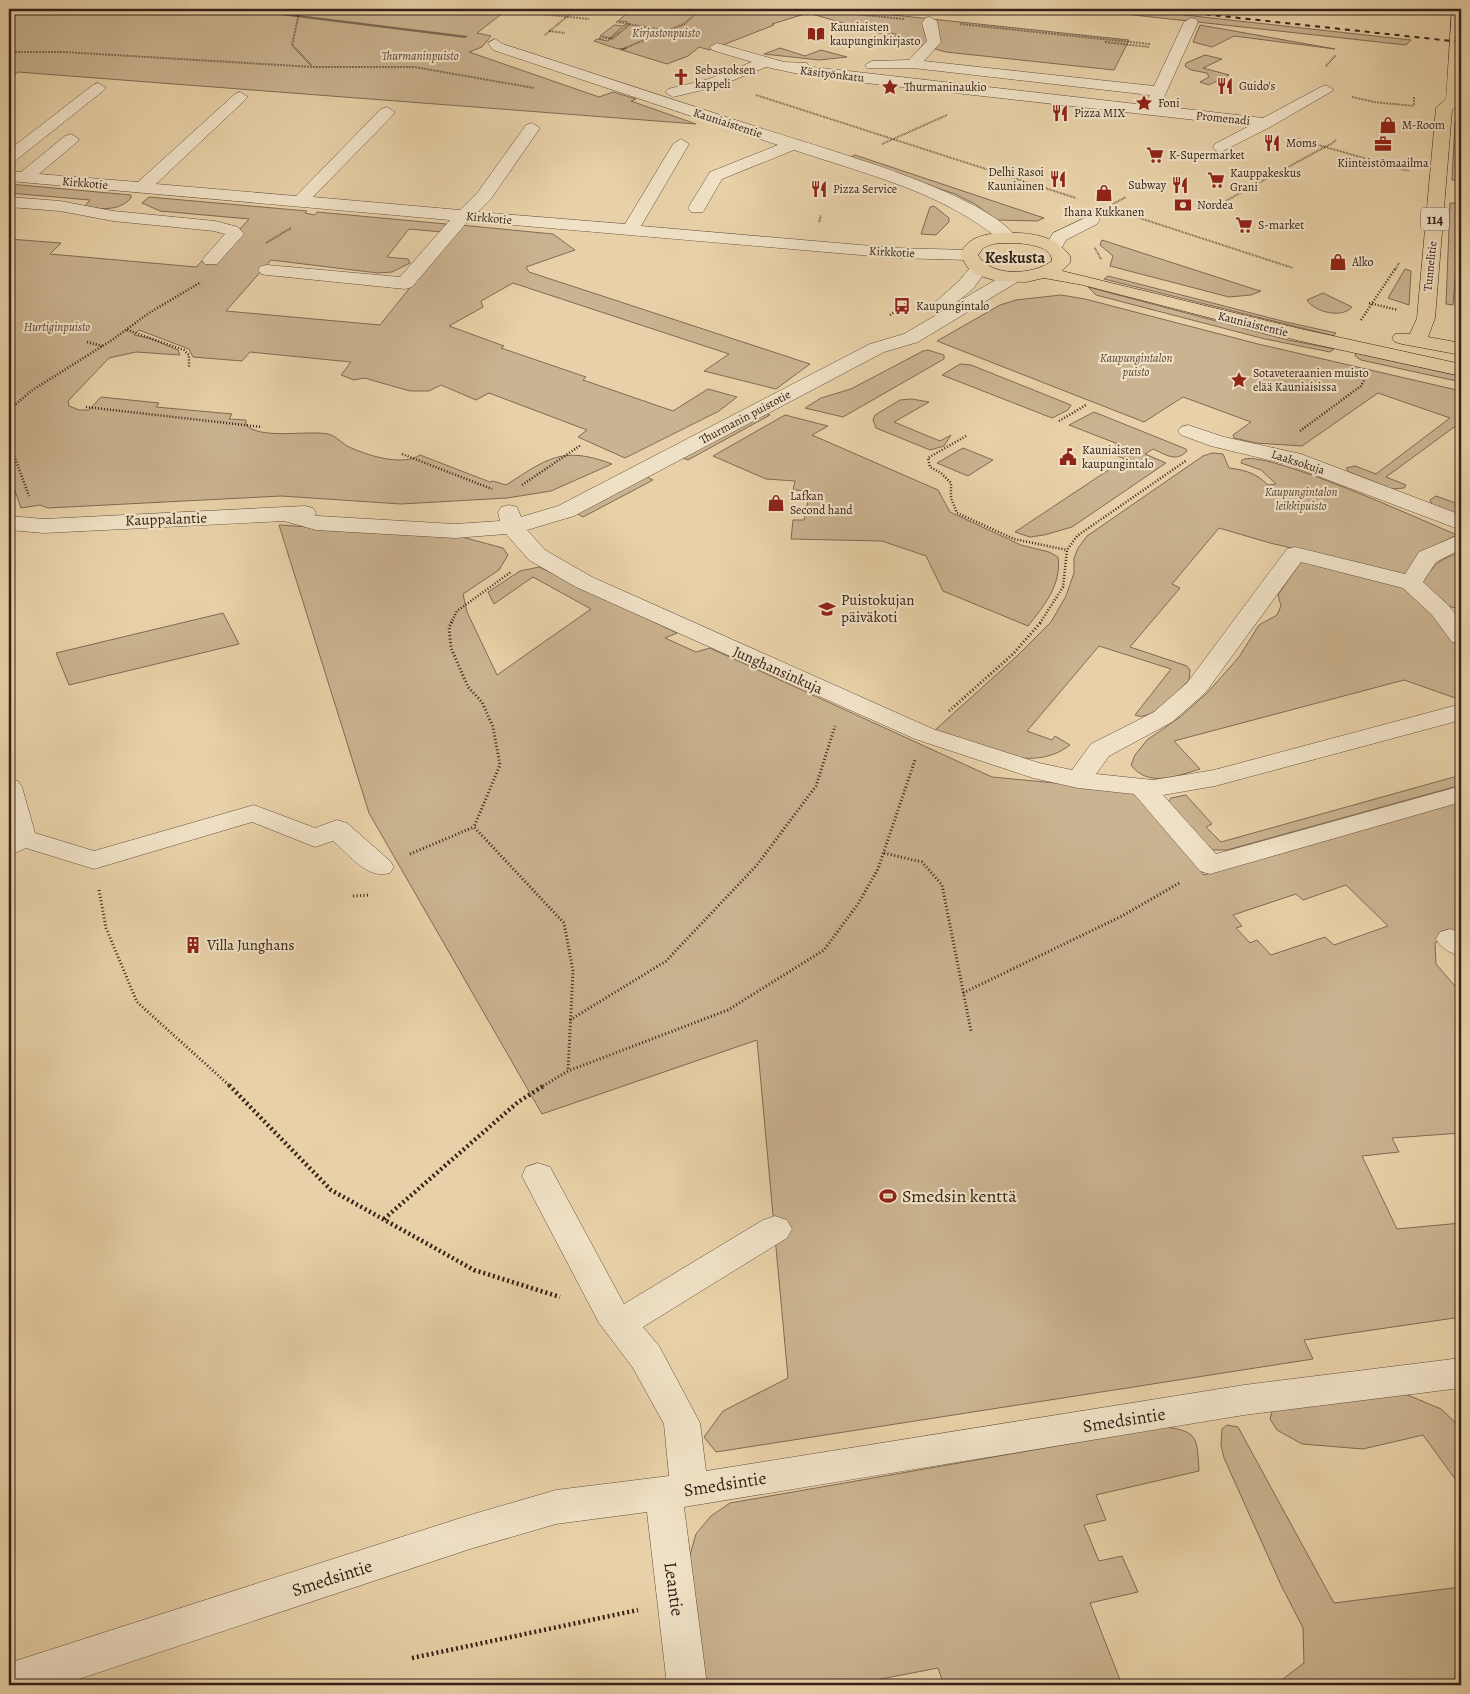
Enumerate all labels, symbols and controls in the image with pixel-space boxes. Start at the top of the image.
place label: Kauniaisten kaupunginkirjasto [830,19,921,49]
library icon: Kauniaisten kaupunginkirjasto [806,24,826,44]
park label: Kirjastonpuisto [632,25,700,41]
park label: Thurmaninpuisto [381,48,459,64]
place label: Sebastoksen kappeli [695,62,756,92]
street label: Käsityönkatu [799,62,866,86]
church icon: Sebastoksen kappeli [671,67,691,87]
restaurant icon: Guido's [1215,76,1235,96]
place icon: Thurmaninaukio [880,77,900,97]
place label: Guido's [1239,78,1275,94]
place label: Thurmaninaukio [904,79,987,95]
place icon: Foni [1134,93,1154,113]
place label: Foni [1158,95,1180,111]
restaurant icon: Pizza MIX [1050,103,1070,123]
street label: Kauniaistentie [691,104,765,142]
place label: Pizza MIX [1074,105,1125,121]
street label: Promenadi [1195,107,1251,129]
shop icon: M-Room [1378,115,1398,135]
place label: M-Room [1402,117,1445,133]
restaurant icon: Moms [1262,133,1282,153]
office icon: Kiinteistömaailma [1373,134,1393,154]
place label: Moms [1286,135,1317,151]
supermarket icon: K-Supermarket [1145,145,1165,165]
place label: K-Supermarket [1169,147,1245,163]
place label: Kiinteistömaailma [1337,155,1429,171]
place label: Delhi Rasoi Kauniainen [987,164,1044,194]
place label: Kauppakeskus Grani [1230,165,1301,195]
restaurant icon: Delhi Rasoi Kauniainen [1048,169,1068,189]
supermarket icon: Kauppakeskus Grani [1206,170,1226,190]
street label: Kirkkotie [61,173,109,193]
restaurant icon: Subway [1170,175,1190,195]
place label: Subway [1128,177,1167,193]
restaurant icon: Pizza Service [809,179,829,199]
place label: Pizza Service [833,181,897,197]
shop icon: Ihana Kukkanen [1094,183,1114,203]
bank icon: Nordea [1173,195,1193,215]
place label: Nordea [1197,197,1234,213]
place label: Ihana Kukkanen [1064,204,1145,220]
street label: Kirkkotie [465,208,513,228]
road number: 114 [1421,208,1449,230]
supermarket icon: S-market [1234,215,1254,235]
place label: S-market [1258,217,1304,233]
street label: Tunnelitie [1419,240,1441,292]
street label: Kirkkotie [869,243,915,261]
district label: Keskusta [985,247,1045,269]
shop icon: Alko [1328,252,1348,272]
place label: Alko [1351,254,1373,270]
bus stop icon: Kaupungintalo [892,296,912,316]
place label: Kaupungintalo [916,298,989,314]
street label: Kauniaistentie [1216,308,1290,340]
park label: Hurtiginpuisto [24,319,90,335]
park label: Kaupungintalon puisto [1100,350,1172,380]
place label: Sotaveteraanien muisto elää Kauniaisissa [1253,365,1369,395]
place icon: Sotaveteraanien muisto elää Kauniaisissa [1229,370,1249,390]
street label: Thurmanin puistotie [697,386,793,448]
place label: Kauniaisten kaupungintalo [1082,442,1154,472]
street label: Laaksokuja [1269,446,1327,478]
public building icon: Kauniaisten kaupungintalo [1058,447,1078,467]
park label: Kaupungintalon leikkipuisto [1265,484,1337,514]
place label: Lafkan Second hand [790,488,853,518]
shop icon: Lafkan Second hand [766,493,786,513]
street label: Kauppalantie [125,508,208,530]
place label: Puistokujan päiväkoti [841,590,915,627]
school or university icon: Puistokujan päiväkoti [817,599,837,619]
street label: Junghansinkuja [730,641,826,699]
building icon: Villa Junghans [183,935,203,955]
place label: Villa Junghans [206,935,295,955]
place label: Smedsin kenttä [902,1184,1017,1208]
sports icon: Smedsin kenttä [878,1186,898,1206]
street label: Smedsintie [1081,1402,1167,1438]
street label: Smedsintie [682,1466,768,1502]
street label: Smedsintie [289,1554,375,1602]
street label: Leantie [658,1560,690,1618]

